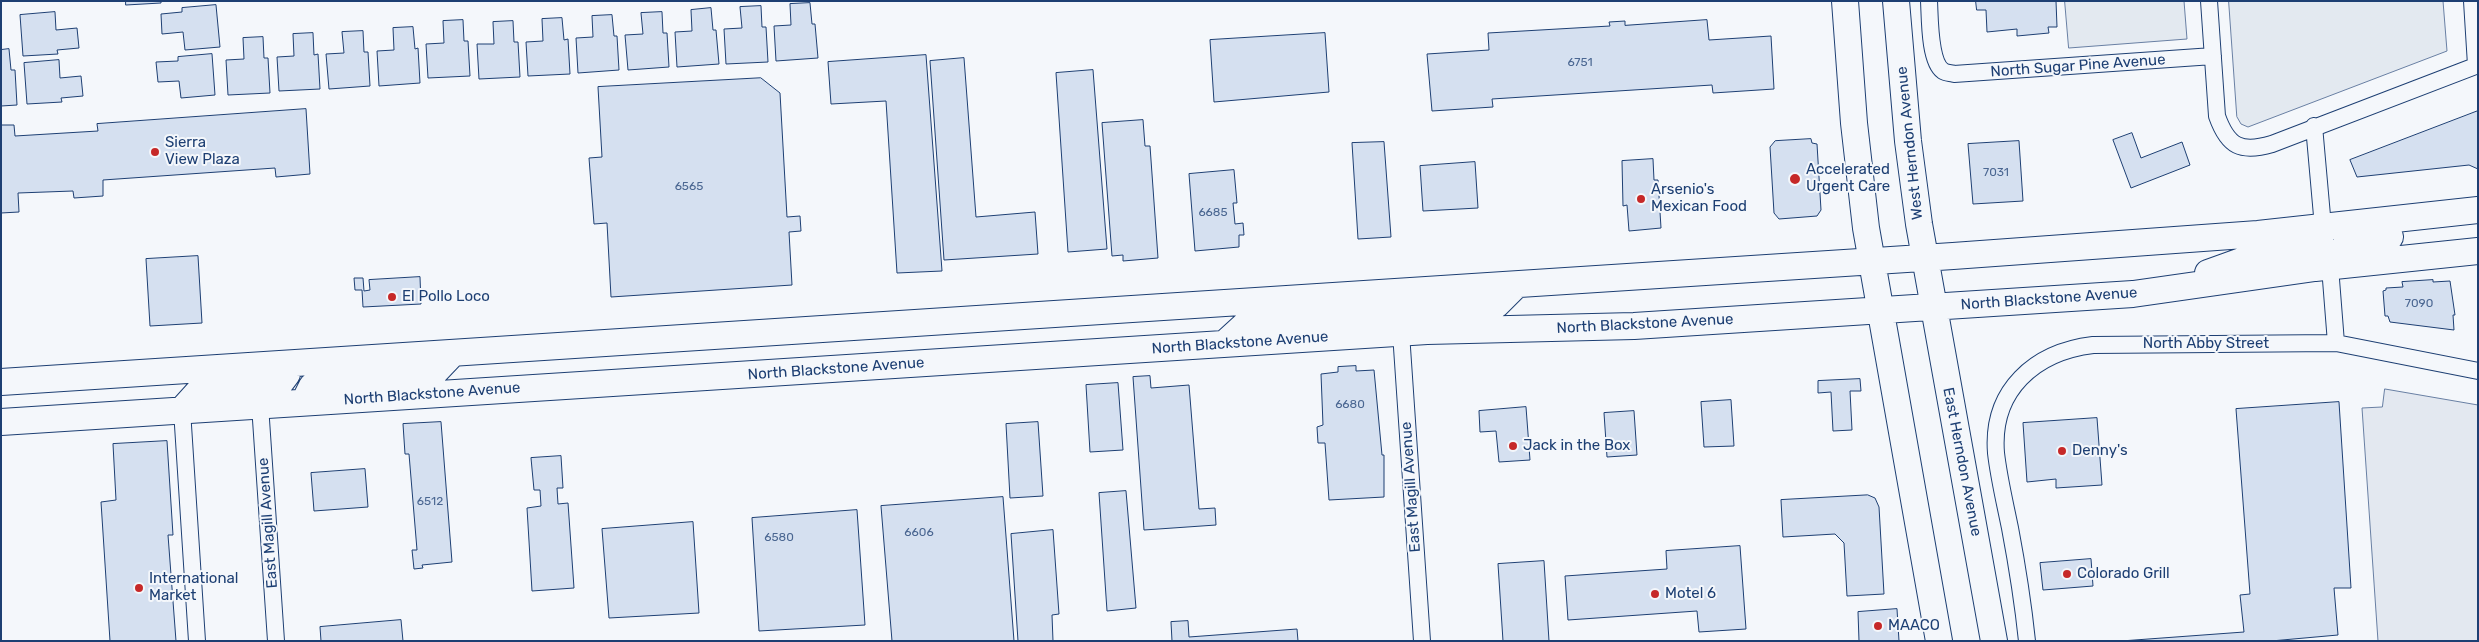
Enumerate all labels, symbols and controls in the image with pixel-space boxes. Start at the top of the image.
street label: North Sugar Pine Avenue [1990,51,2166,81]
house number: 6751 [1567,56,1593,70]
street label: West Herndon Avenue [1893,65,1927,221]
place label: Sierra View Plaza [165,134,240,169]
marker: Sierra View Plaza [149,146,161,158]
place label: Accelerated Urgent Care [1806,161,1890,196]
house number: 7031 [1983,166,2009,180]
marker: Accelerated Urgent Care [1788,172,1802,186]
house number: 6565 [675,180,703,194]
place label: Arsenio's Mexican Food [1651,181,1747,216]
marker: Arsenio's Mexican Food [1635,193,1647,205]
house number: 6685 [1198,206,1228,220]
street label: North Blackstone Avenue [1960,284,2138,314]
place label: El Pollo Loco [402,288,490,306]
marker: El Pollo Loco [386,291,398,303]
house number: 7090 [2405,297,2433,311]
street label: North Blackstone Avenue [1556,310,1734,338]
street label: North Blackstone Avenue [1151,328,1329,358]
street label: North Abby Street [2143,335,2269,353]
street label: North Blackstone Avenue [747,354,925,384]
street label: North Blackstone Avenue [343,379,521,409]
street label: East Herndon Avenue [1939,386,1985,538]
house number: 6680 [1335,398,1365,412]
street label: East Magill Avenue [1397,421,1425,553]
place label: Jack in the Box [1523,437,1630,455]
marker: Jack in the Box [1507,440,1519,452]
place label: Denny's [2072,442,2128,460]
marker: Denny's [2056,445,2068,457]
street label: East Magill Avenue [254,457,282,589]
house number: 6512 [417,495,443,509]
house number: 6606 [904,526,934,540]
house number: 6580 [764,531,794,545]
place label: Colorado Grill [2077,565,2170,583]
marker: Colorado Grill [2061,568,2073,580]
place label: International Market [149,570,238,605]
marker: International Market [133,582,145,594]
place label: Motel 6 [1665,585,1716,603]
marker: Motel 6 [1649,588,1661,600]
place label: MAACO [1888,617,1940,635]
marker: MAACO [1872,620,1884,632]

